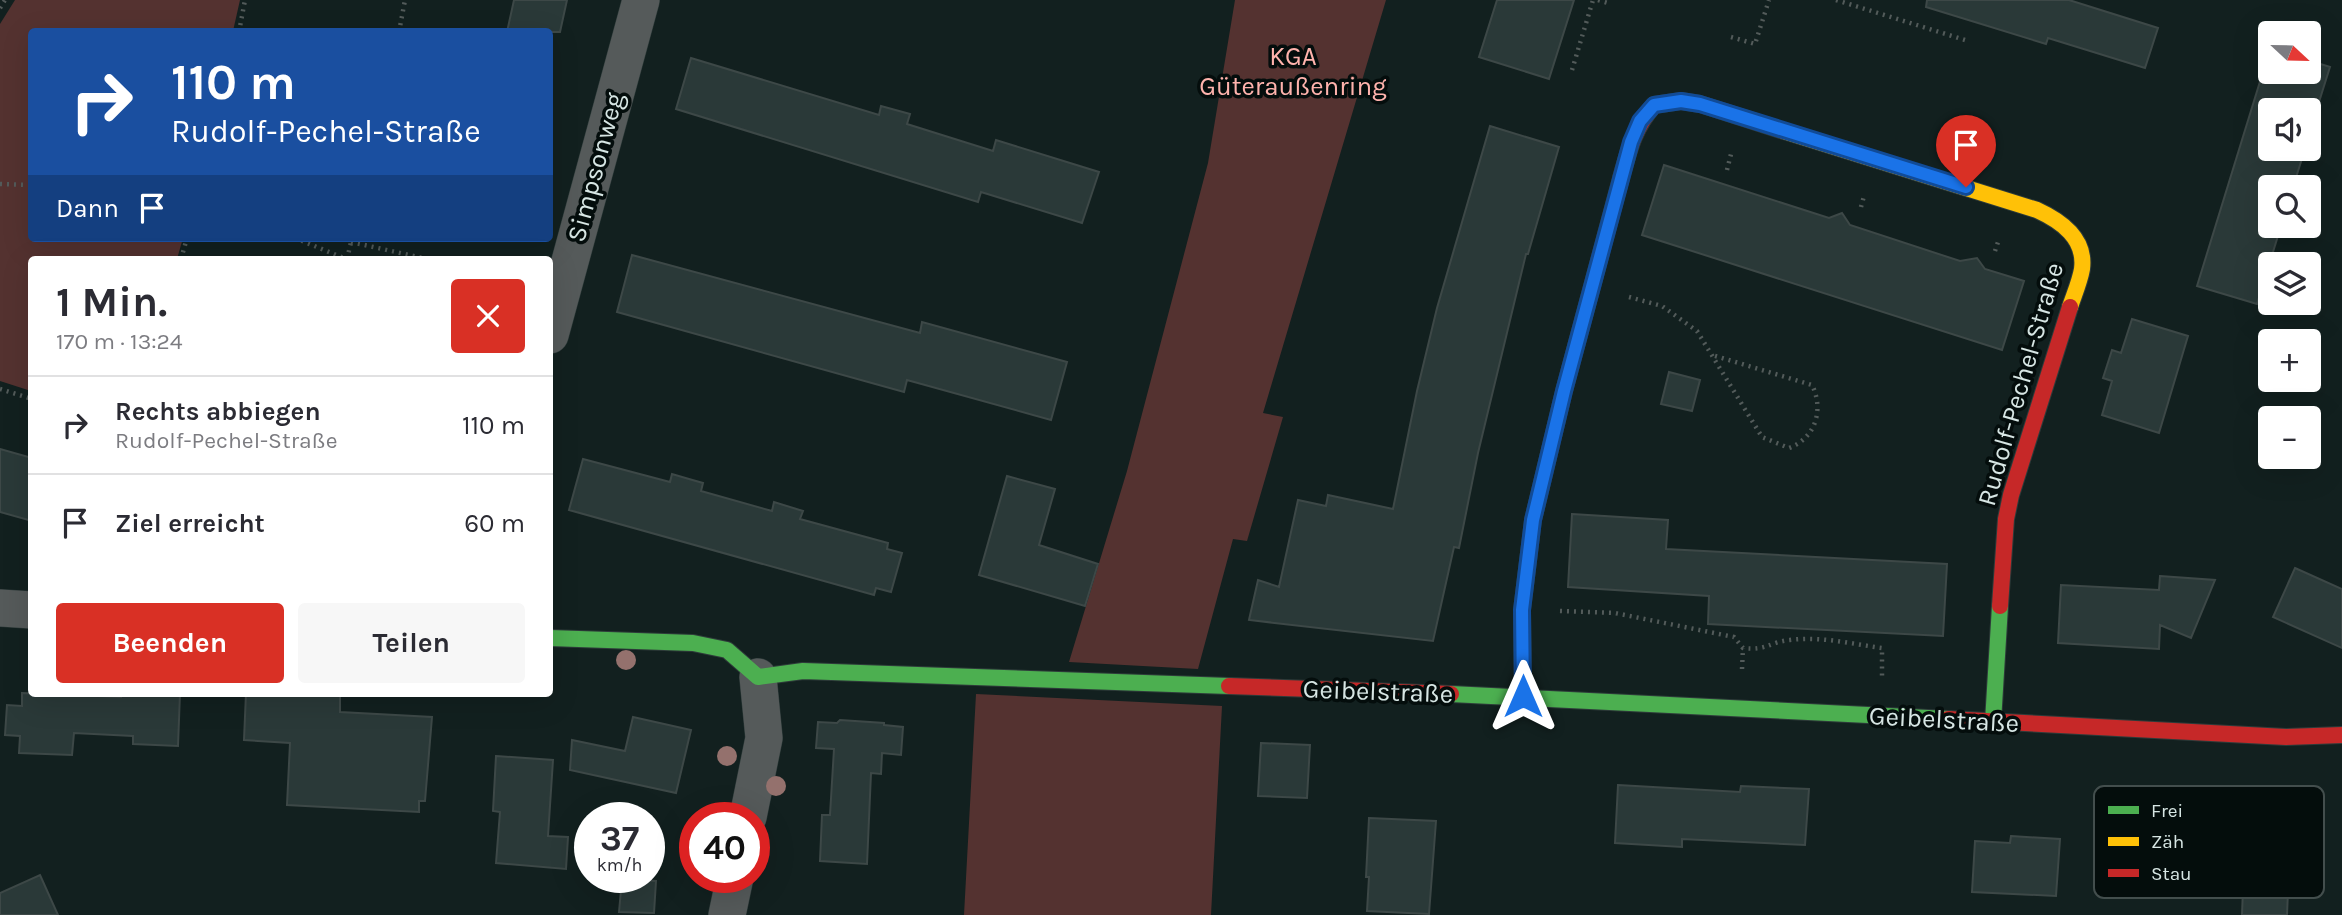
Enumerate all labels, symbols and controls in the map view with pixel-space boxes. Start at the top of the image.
north arrow [2258,21,2320,84]
map controls [2258,21,2321,469]
park label: KGA Güteraußenring [1199,41,1387,102]
text: 110 m [171,54,296,111]
icon: right [56,56,147,147]
street label: Simpsonweg [561,89,630,245]
button: sound [2258,98,2321,161]
text: Rudolf-Pechel-Straße [171,113,481,150]
pin [1936,115,1996,187]
icon: arrive [1947,126,1985,164]
button: search [2258,175,2321,238]
icon: arrive [133,189,171,227]
text: Dann [56,193,119,224]
button: layers [2258,252,2321,315]
street label: Rudolf-Pechel-Straße [1971,259,2070,509]
text: 1 Min. [56,277,167,327]
button: close [451,279,525,353]
text: 170 m · 13:24 [56,328,183,355]
button: + [2258,329,2321,392]
text: Rechts abbiegen [115,396,321,427]
icon: right [56,406,94,444]
button: − [2258,406,2321,469]
text: 110 m [462,410,525,441]
text: Rudolf-Pechel-Straße [115,427,338,454]
icon: arrive [56,504,94,542]
text: Ziel erreicht [115,508,265,539]
text: 60 m [464,508,525,539]
button: Beenden [56,603,284,683]
button: Teilen [298,603,525,683]
position arrow [1486,659,1560,733]
street label: Geibelstraße [1302,673,1454,710]
street label: Geibelstraße [1868,700,2020,739]
legend [2094,786,2324,898]
text: Frei [2151,800,2183,822]
speed limit sign: 40 [679,802,770,893]
text: 37 [600,818,639,859]
text: Zäh [2151,831,2184,853]
text: km/h [597,854,642,876]
text: Stau [2151,863,2192,885]

